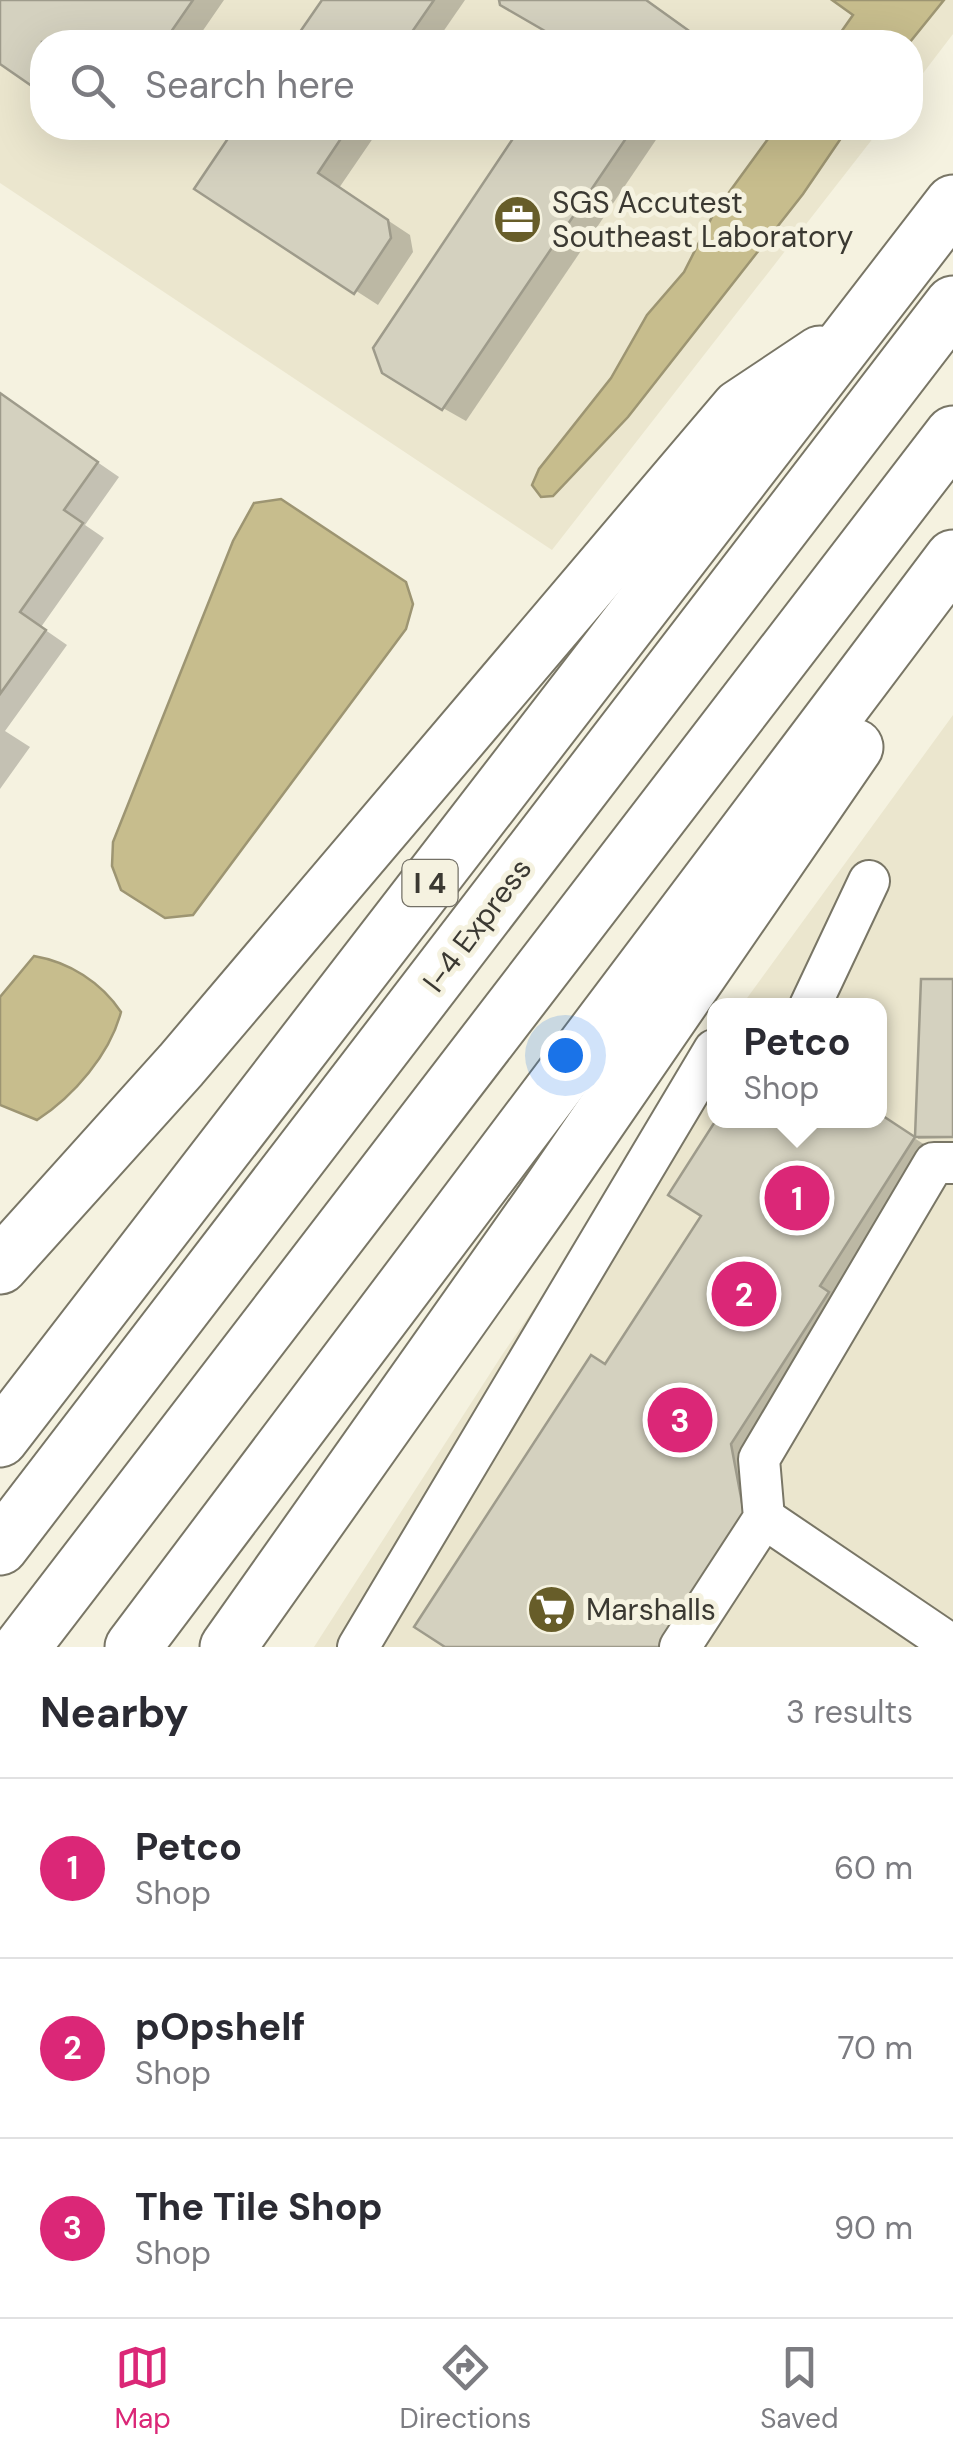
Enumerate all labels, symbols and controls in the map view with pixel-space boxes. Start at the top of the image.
search box [30,30,923,140]
icon: search [65,58,120,113]
text: Search here [145,60,355,110]
place label: SGS Accutest Southeast Laboratory [552,183,854,256]
office icon: SGS Accutest Southeast Laboratory [491,193,543,245]
street label: I-4 Express [414,850,540,1000]
road number: I 4 [402,860,458,906]
popup [707,998,887,1128]
text: Petco [743,1017,851,1067]
your location [540,1030,591,1081]
text: Shop [743,1067,819,1109]
pin: 1 [764,1160,830,1236]
pin: 2 [712,1256,776,1332]
pin: 3 [648,1382,712,1458]
supermarket icon: Marshalls [525,1583,577,1635]
place label: Marshalls [586,1590,716,1629]
text: Nearby [40,1685,189,1740]
text: 3 results [786,1691,913,1733]
text: Petco [135,1822,242,1872]
text: 1 [67,1847,78,1889]
text: 60 m [834,1847,913,1889]
text: Shop [135,1872,211,1914]
text: pOpshelf [135,2002,305,2052]
text: 2 [63,2027,82,2069]
text: 70 m [837,2027,913,2069]
text: Shop [135,2052,211,2094]
text: The Tile Shop [135,2182,383,2232]
text: 3 [63,2207,82,2249]
text: 90 m [834,2207,913,2249]
text: Shop [135,2232,211,2274]
tab: Map [114,2340,171,2437]
tab: Directions [400,2340,531,2437]
tab: Saved [760,2340,839,2437]

